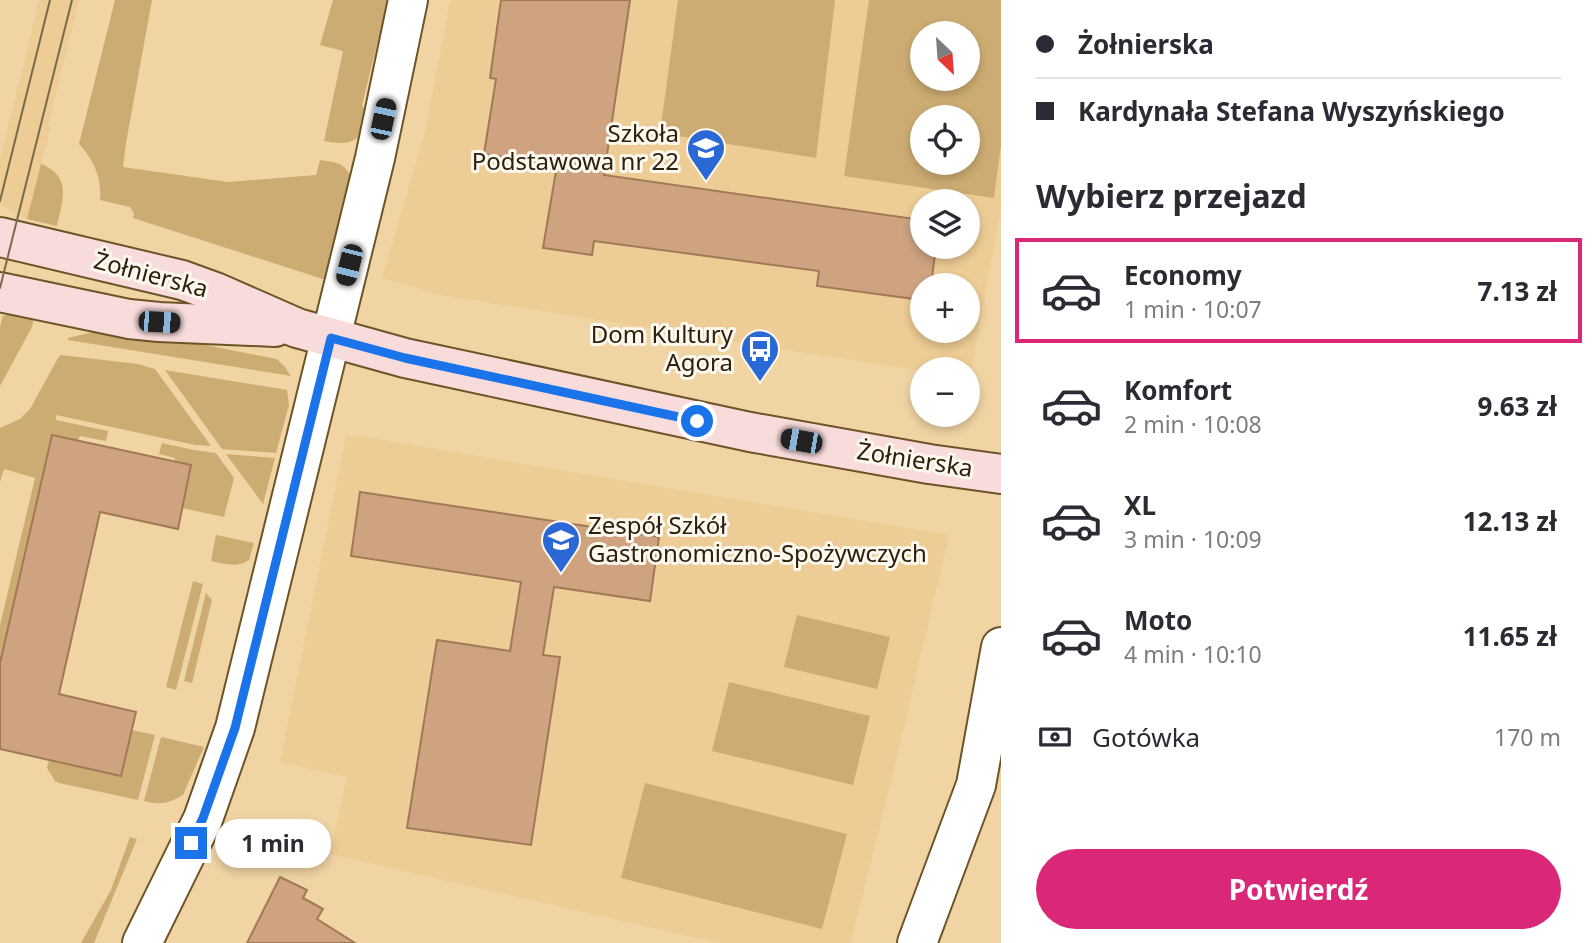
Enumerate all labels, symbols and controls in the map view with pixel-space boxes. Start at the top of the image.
north arrow [910,21,980,91]
map controls [910,21,980,427]
text: Żołnierska [1078,26,1214,62]
text: Kardynała Stefana Wyszyńskiego [1078,93,1505,129]
car [369,96,398,142]
button: locate [910,105,980,175]
place label: Szkoła Podstawowa nr 22 [472,116,679,177]
school or university icon: Szkoła Podstawowa nr 22 [685,127,727,182]
text: Wybierz przejazd [1036,174,1307,217]
button: layers [910,189,980,259]
car [334,242,365,288]
street label: Żołnierska [91,243,212,305]
text: Economy [1124,257,1242,293]
icon: car [1040,259,1103,322]
button: + [910,273,980,343]
text: 7.13 zł [1478,273,1557,309]
text: 1 min · 10:07 [1124,293,1262,325]
car [138,310,181,334]
place label: Dom Kultury Agora [591,317,734,378]
bus stop icon: Dom Kultury Agora [739,328,781,383]
button: − [910,357,980,427]
text: Komfort [1124,372,1232,408]
icon: car [1040,374,1103,437]
text: 9.63 zł [1478,388,1557,424]
route start [681,405,713,437]
text: 2 min · 10:08 [1124,408,1262,440]
car [779,427,824,455]
street label: Żołnierska [855,433,975,484]
text: XL [1124,487,1156,523]
icon: car [1040,489,1103,552]
text: 12.13 zł [1463,503,1557,539]
place label: Zespół Szkół Gastronomiczno-Spożywczych [588,508,927,569]
school or university icon: Zespół Szkół Gastronomiczno-Spożywczych [540,519,582,574]
text: 3 min · 10:09 [1124,523,1262,555]
text: Moto [1124,602,1192,638]
icon: car [1040,604,1103,667]
text: 11.65 zł [1463,618,1557,654]
text: 4 min · 10:10 [1124,638,1262,670]
icon: cash [1036,718,1074,756]
text: Gotówka [1092,719,1200,755]
text: 170 m [1494,721,1561,753]
callout: 1 min [216,818,331,868]
route end [175,827,207,859]
text: 1 min [241,827,305,859]
button: Potwierdź [1036,849,1561,929]

